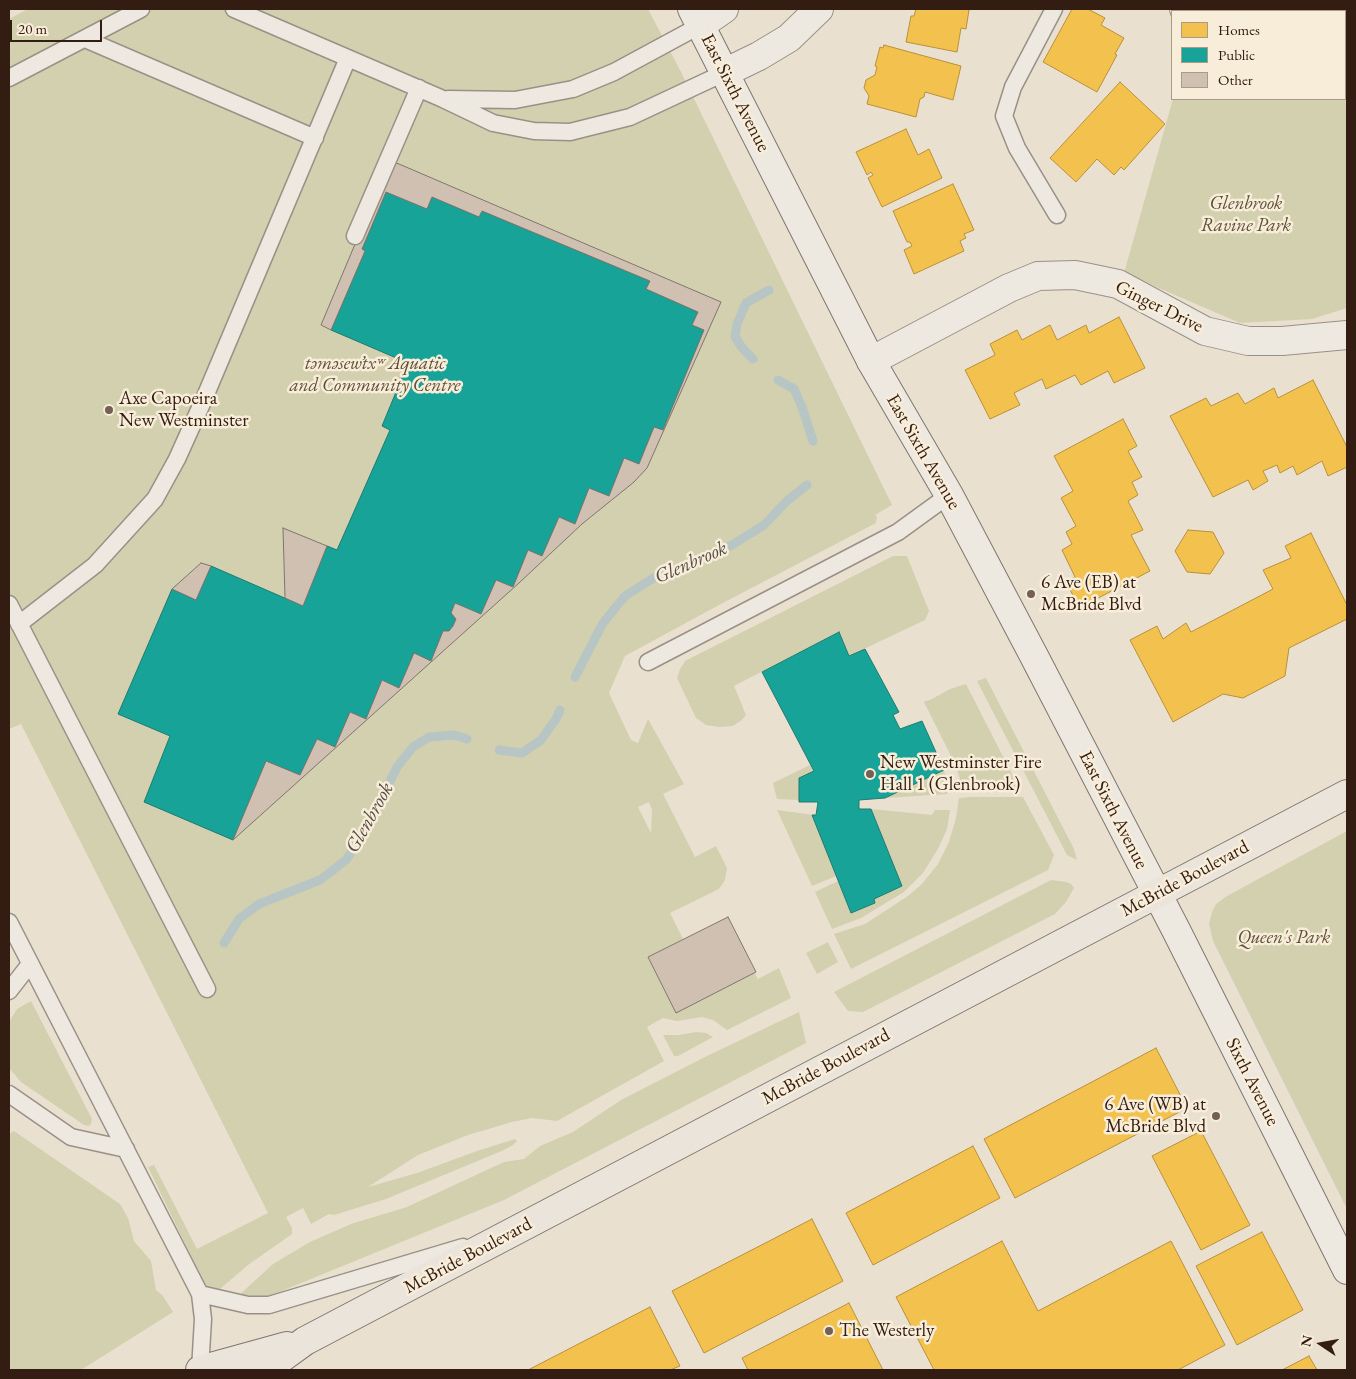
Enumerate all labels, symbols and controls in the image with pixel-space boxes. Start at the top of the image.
scale bar [12,10,105,42]
legend [1171,10,1346,100]
text: 20 m [18,19,47,38]
text: Homes [1218,20,1260,39]
street label: East Sixth Avenue [695,30,775,156]
text: Public [1218,45,1255,64]
text: Other [1218,70,1253,89]
park label: Glenbrook Ravine Park [1201,193,1291,237]
street label: Ginger Drive [1111,276,1207,338]
park label: təməsew̓txʷ Aquatic and Community Centre [289,353,461,397]
place label: Axe Capoeira New Westminster [119,388,249,432]
street label: East Sixth Avenue [881,390,965,514]
marker: Axe Capoeira New Westminster [103,404,115,416]
water label: Glenbrook [651,536,731,590]
place label: 6 Ave (EB) at McBride Blvd [1041,572,1142,616]
marker: 6 Ave (EB) at McBride Blvd [1025,588,1037,600]
street label: East Sixth Avenue [1073,747,1153,873]
place label: New Westminster Fire Hall 1 (Glenbrook) [880,752,1042,796]
marker: New Westminster Fire Hall 1 (Glenbrook) [864,768,876,780]
water label: Glenbrook [341,779,399,857]
street label: McBride Boulevard [1117,836,1253,922]
park label: Queen's Park [1238,927,1330,949]
street label: McBride Boulevard [758,1024,894,1110]
street label: Sixth Avenue [1220,1034,1284,1130]
place label: 6 Ave (WB) at McBride Blvd [1104,1094,1206,1138]
marker: 6 Ave (WB) at McBride Blvd [1210,1110,1222,1122]
street label: McBride Boulevard [400,1213,536,1299]
north arrow [1296,1319,1346,1369]
place label: The Westerly [839,1320,934,1342]
marker: The Westerly [823,1325,835,1337]
text: N [1296,1333,1316,1348]

